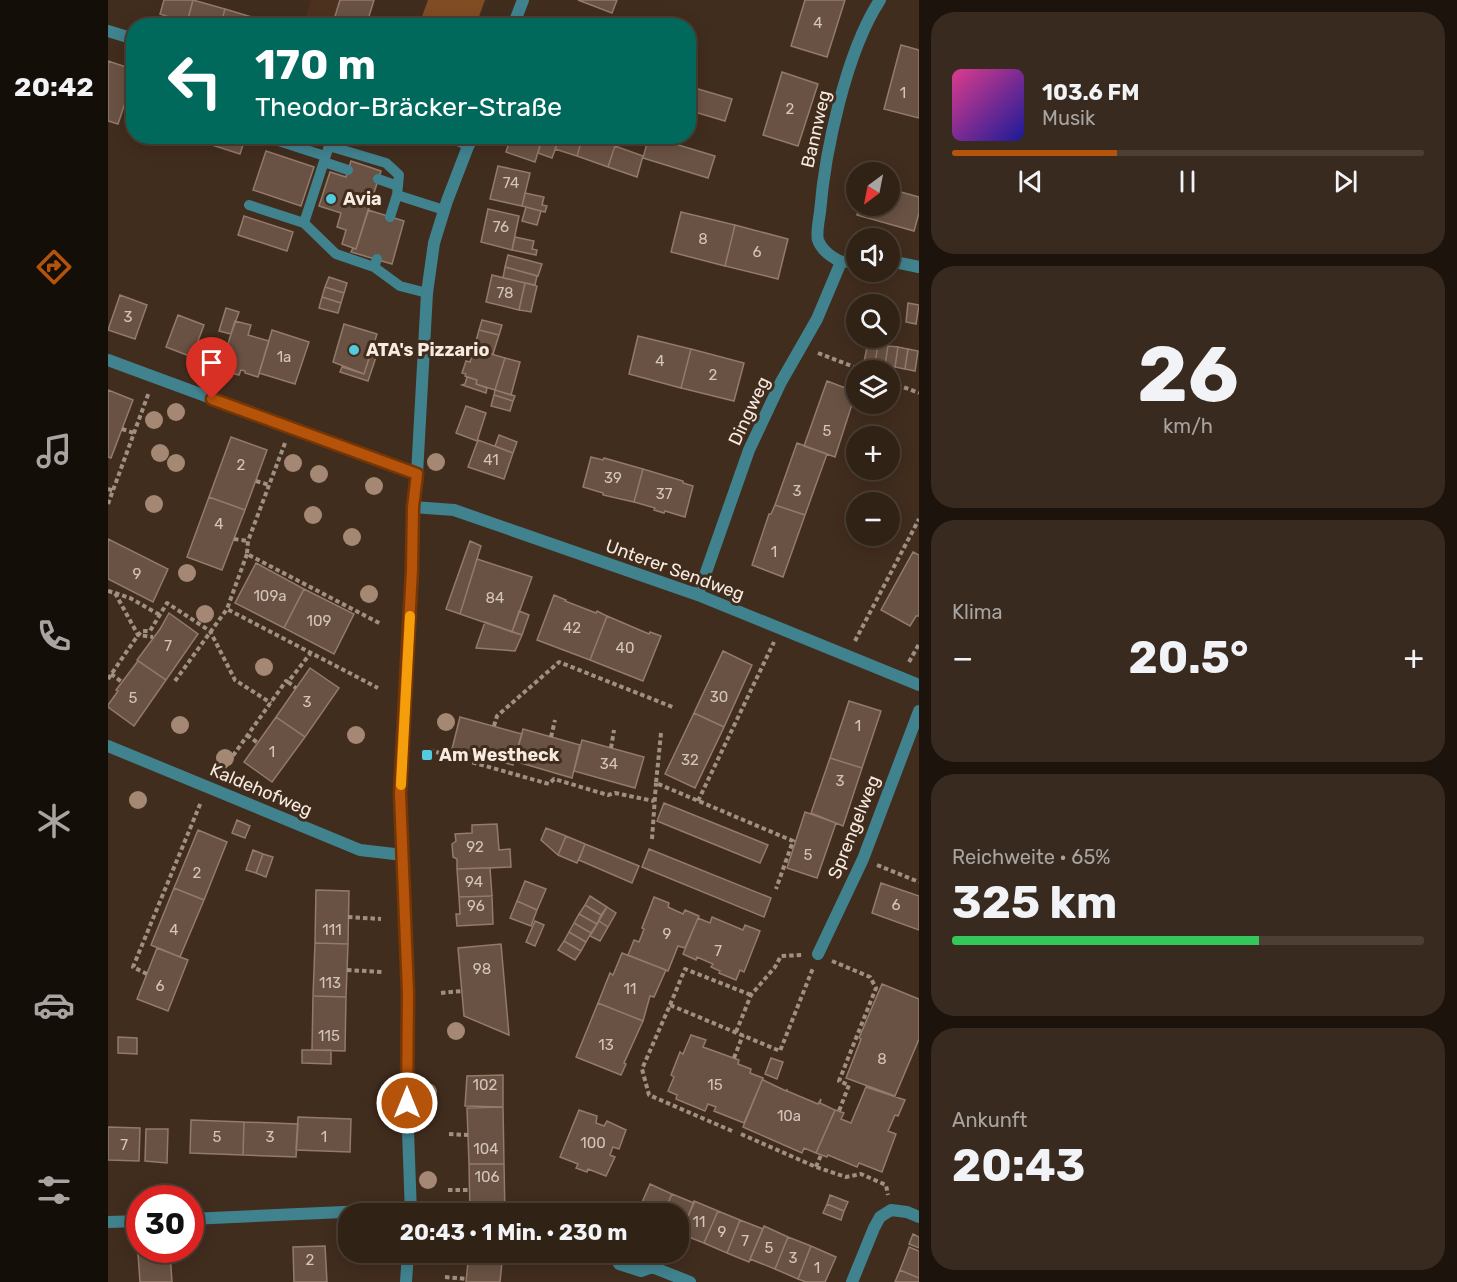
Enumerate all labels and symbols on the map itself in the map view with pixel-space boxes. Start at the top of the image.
house number: 4 [813,14,823,32]
house number: 1 [900,84,906,102]
street label: Bannweg [796,88,836,170]
house number: 2 [786,100,795,118]
north arrow [846,162,900,216]
house number: 74 [503,174,519,192]
place label: Avia [343,188,382,210]
marker: Avia [324,192,338,206]
house number: 76 [493,218,509,236]
house number: 8 [698,230,708,248]
house number: 6 [752,243,762,261]
house number: 78 [496,284,514,302]
house number: 3 [123,308,133,326]
pin [186,337,237,399]
place label: ATA's Pizzario [366,339,489,361]
marker: ATA's Pizzario [347,343,361,357]
house number: 1a [277,348,291,366]
house number: 4 [655,352,665,370]
house number: 2 [709,366,718,384]
street label: Dingweg [724,373,774,449]
house number: 5 [823,422,832,440]
house number: 41 [483,451,499,469]
house number: 2 [237,456,246,474]
house number: 39 [604,469,622,487]
house number: 3 [792,482,802,500]
house number: 37 [656,485,673,503]
house number: 4 [214,515,224,533]
street label: Unterer Sendweg [603,535,747,605]
house number: 1 [771,543,777,561]
house number: 9 [133,565,142,583]
house number: 109a [253,587,287,605]
house number: 84 [486,589,504,607]
house number: 109 [307,612,332,630]
house number: 42 [563,619,581,637]
house number: 7 [164,637,172,655]
house number: 40 [616,639,634,657]
house number: 30 [710,688,728,706]
house number: 5 [129,689,138,707]
house number: 3 [302,693,312,711]
house number: 1 [855,717,861,735]
house number: 1 [269,743,275,761]
place label: Am Westheck [439,744,560,766]
marker: Am Westheck [420,748,434,762]
house number: 32 [681,751,699,769]
house number: 34 [600,755,618,773]
street label: Kaldehofweg [207,759,315,821]
street label: Sprengelweg [823,772,885,882]
house number: 3 [835,772,845,790]
house number: 92 [466,838,484,856]
house number: 5 [804,846,813,864]
house number: 2 [193,864,202,882]
house number: 94 [465,873,483,891]
house number: 6 [891,896,901,914]
house number: 96 [467,897,485,915]
house number: 4 [169,921,179,939]
house number: 111 [322,921,342,939]
house number: 9 [663,925,672,943]
house number: 7 [714,942,722,960]
house number: 98 [473,960,491,978]
house number: 113 [319,974,341,992]
house number: 6 [155,977,165,995]
house number: 11 [624,980,636,998]
house number: 115 [318,1027,340,1045]
house number: 13 [598,1036,614,1054]
house number: 8 [877,1050,887,1068]
position arrow [375,1071,439,1135]
house number: 102 [473,1076,498,1094]
house number: 15 [707,1076,723,1094]
house number: 10a [777,1107,801,1125]
house number: 5 [213,1128,222,1146]
house number: 3 [265,1128,275,1146]
house number: 1 [321,1128,327,1146]
house number: 100 [580,1134,606,1152]
house number: 7 [120,1136,128,1154]
house number: 104 [473,1140,499,1158]
house number: 106 [475,1168,500,1186]
speed limit sign: 30 [126,1185,204,1263]
house number: 11 [693,1213,705,1231]
house number: 9 [718,1223,727,1241]
house number: 7 [741,1232,749,1250]
house number: 5 [765,1239,774,1257]
house number: 3 [788,1249,798,1267]
house number: 2 [306,1251,315,1269]
house number: 1 [814,1259,820,1277]

